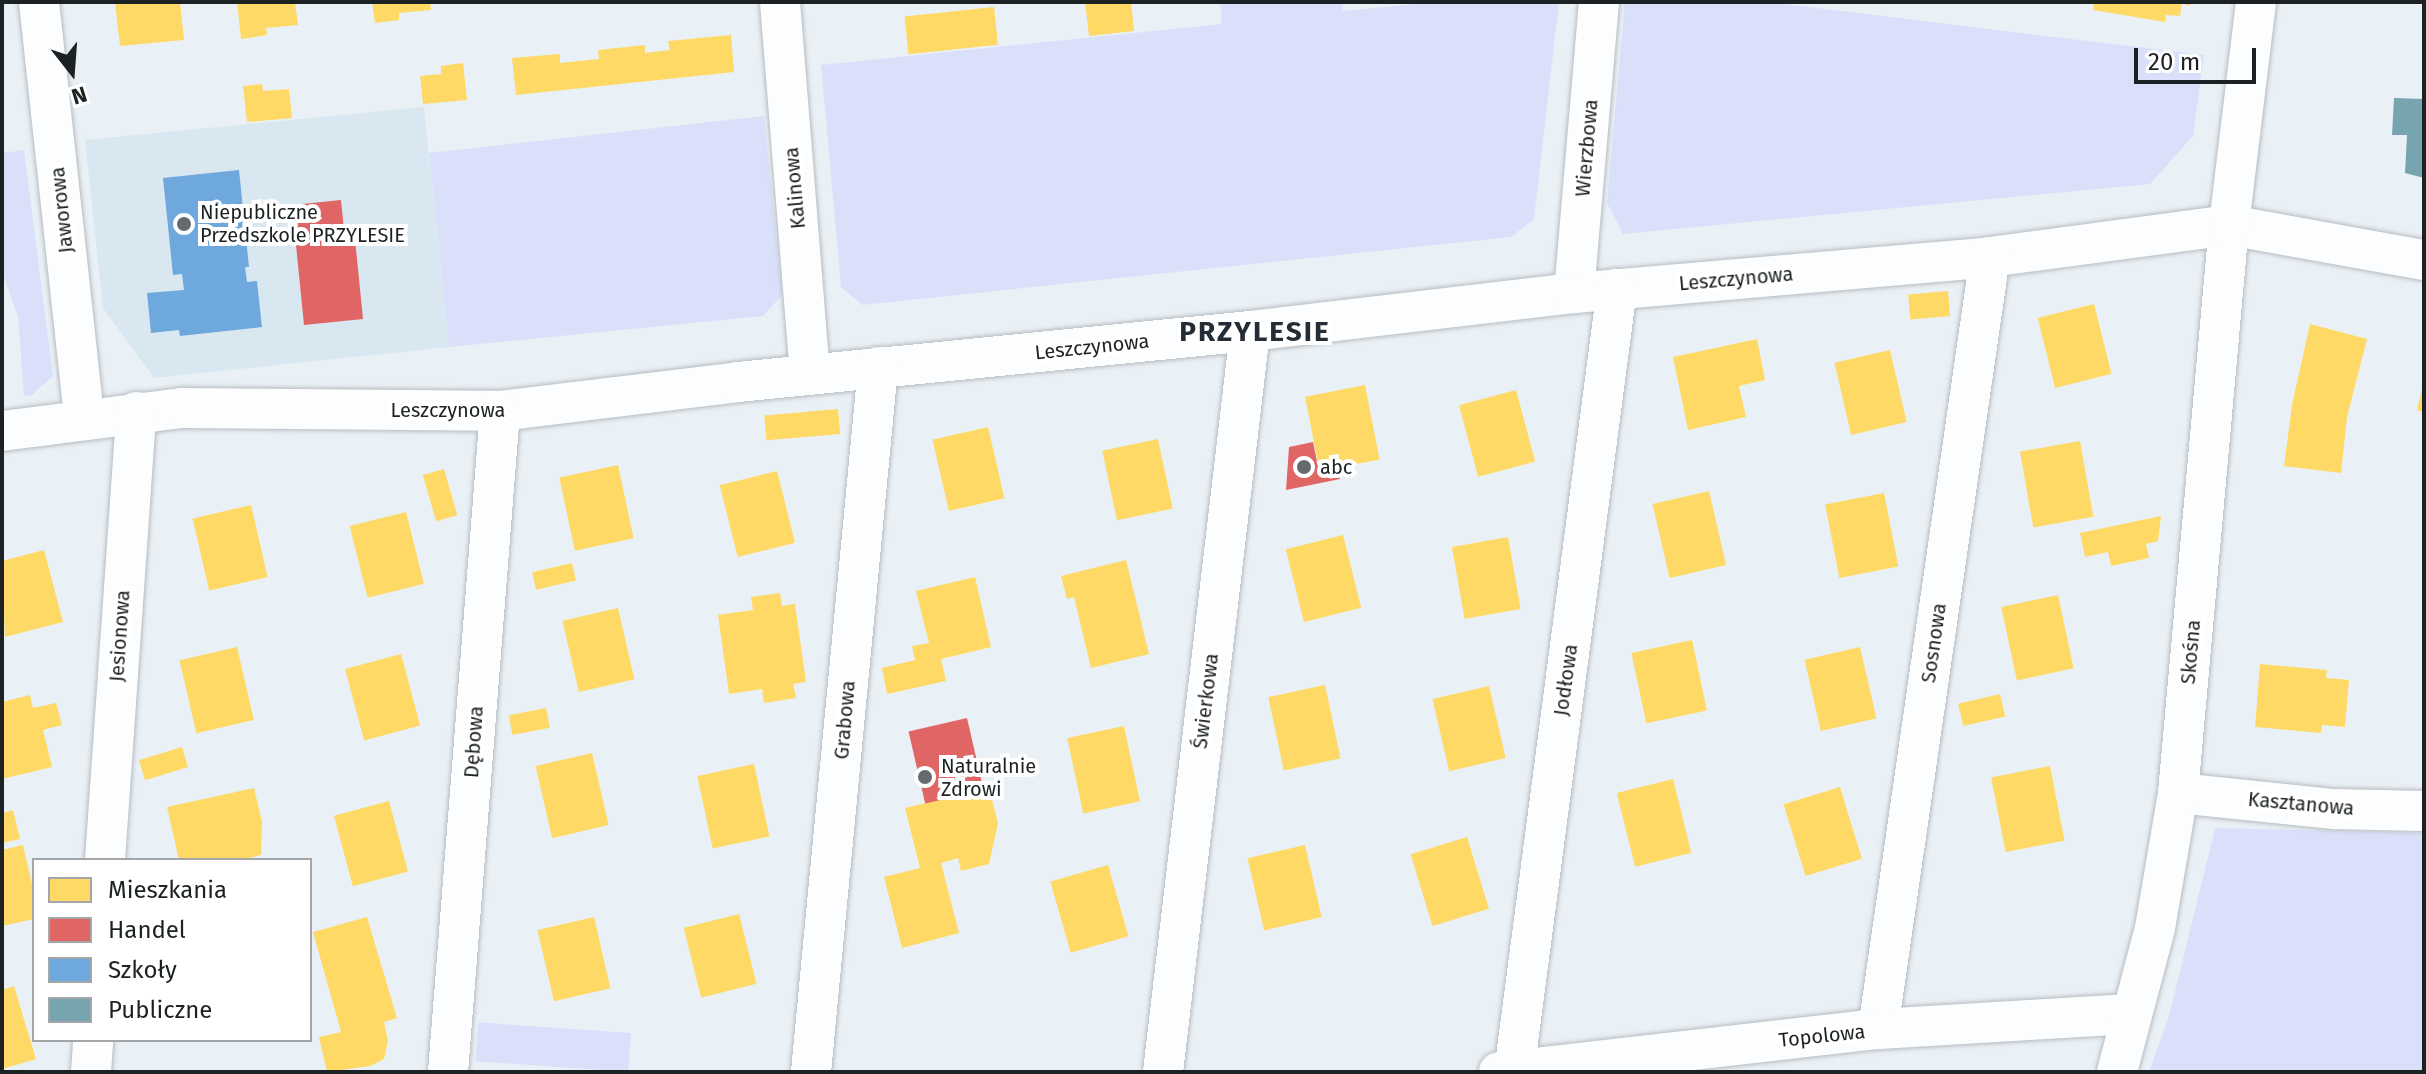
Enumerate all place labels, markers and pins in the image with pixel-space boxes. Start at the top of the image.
place label: Niepubliczne Przedszkole PRZYLESIE [200,200,405,247]
marker: Niepubliczne Przedszkole PRZYLESIE [175,215,193,233]
place label: abc [1320,455,1352,479]
marker: abc [1295,458,1313,476]
place label: Naturalnie Zdrowi [941,754,1036,801]
marker: Naturalnie Zdrowi [916,768,934,786]

